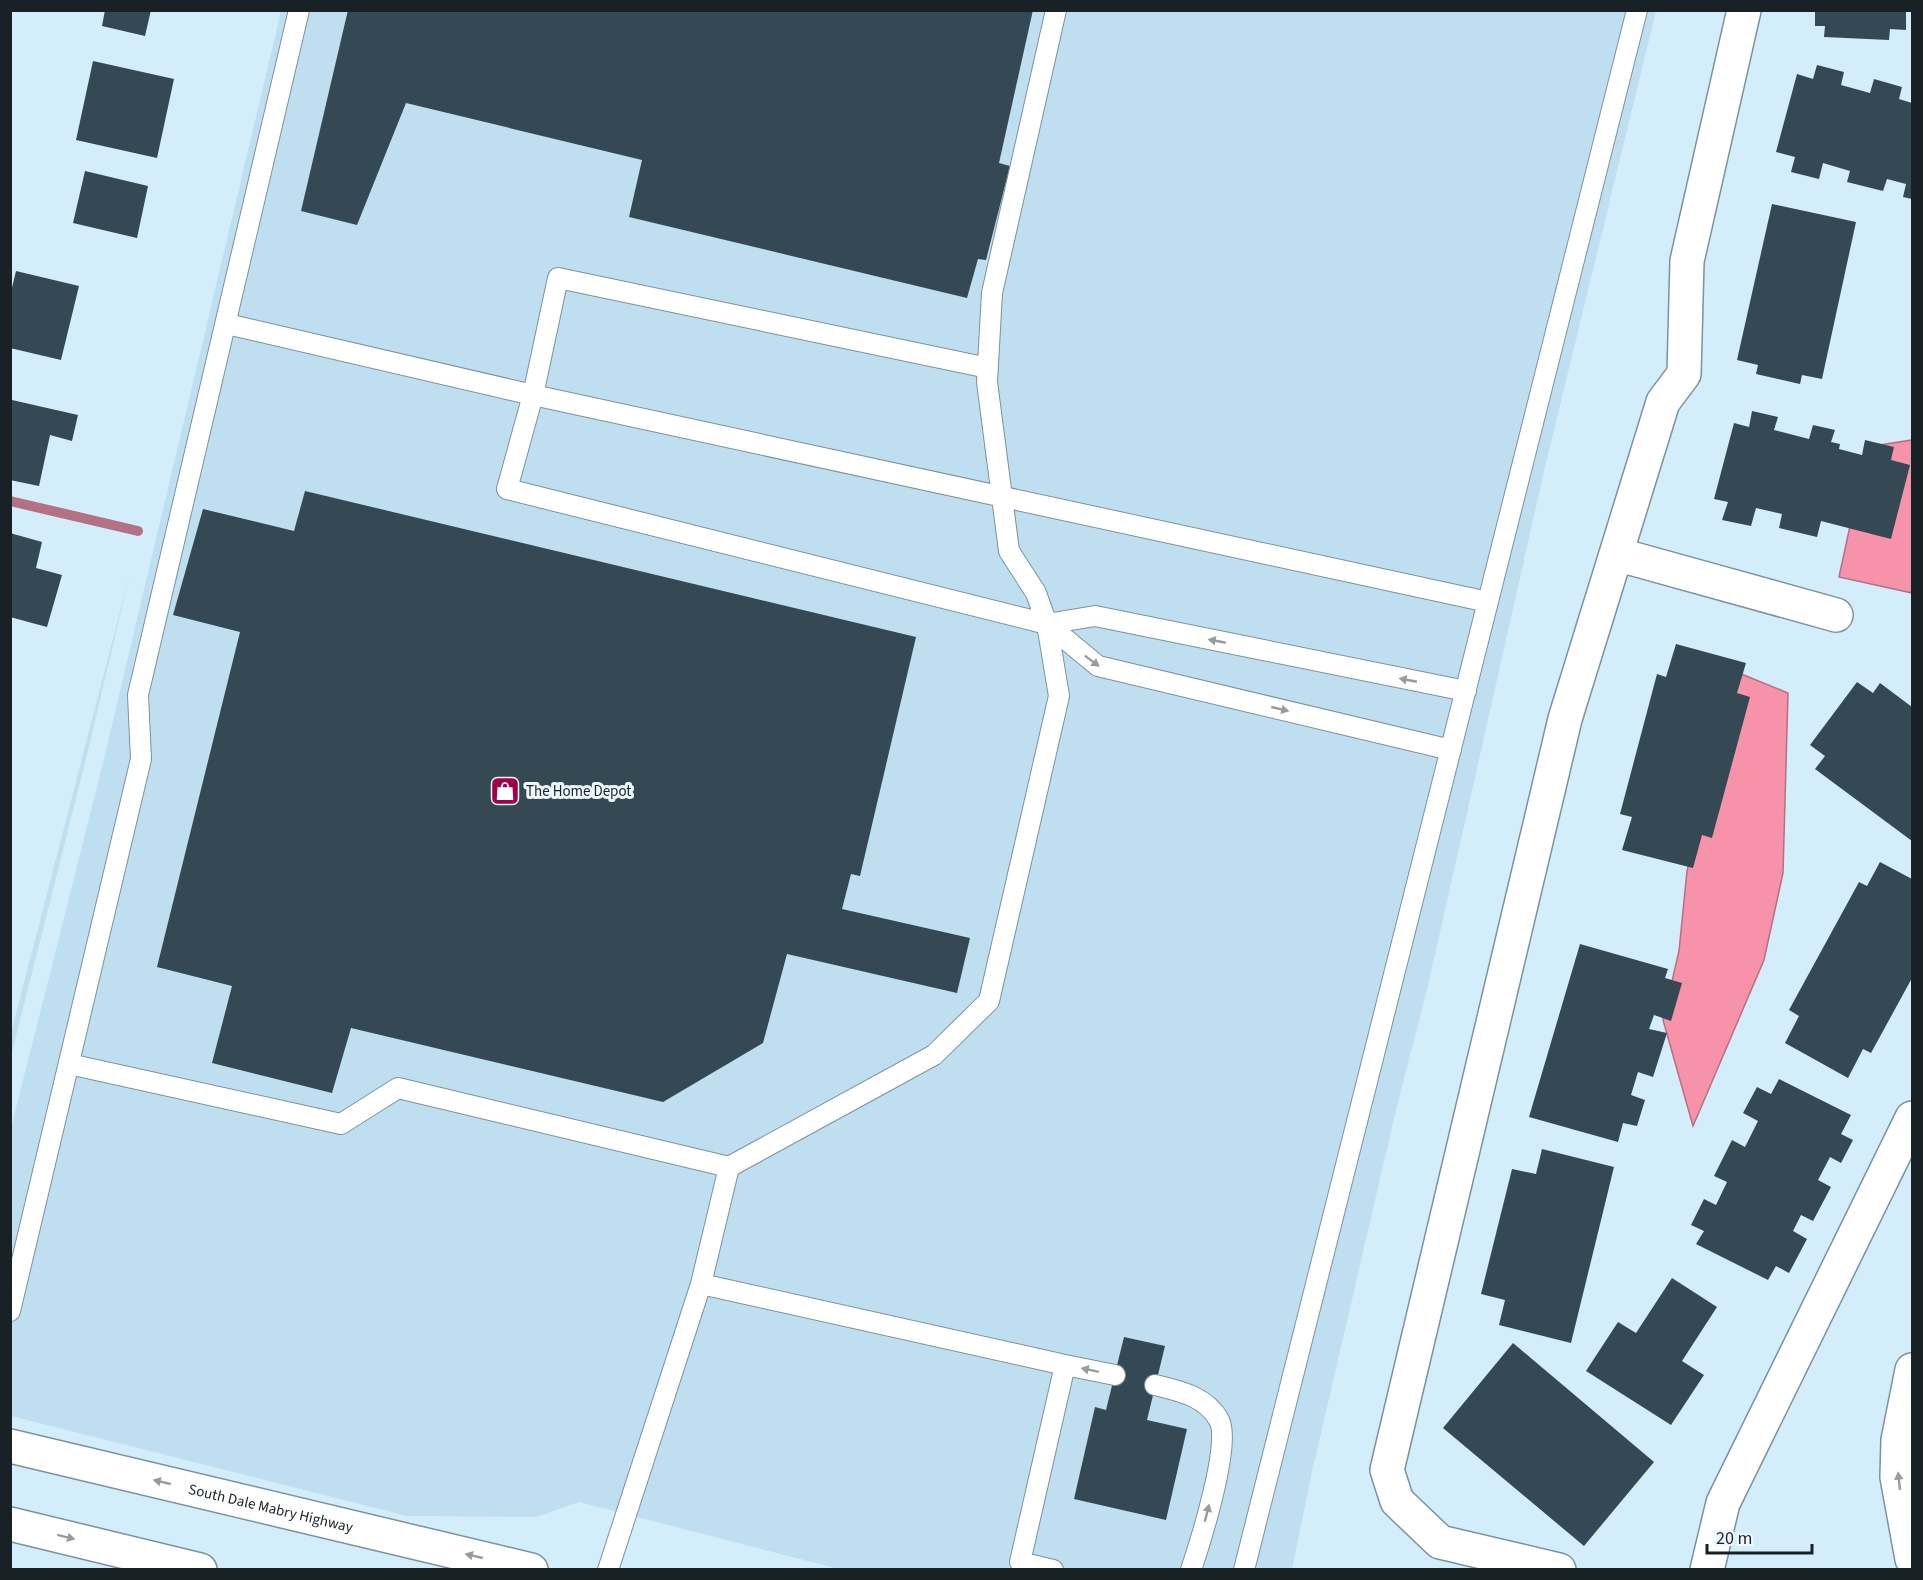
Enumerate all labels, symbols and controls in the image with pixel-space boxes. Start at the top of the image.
one-way arrow [1207,636,1226,645]
one-way arrow [1085,654,1100,666]
one-way arrow [1399,675,1418,684]
one-way arrow [1271,705,1289,715]
shop icon: The Home Depot [489,775,521,807]
place label: The Home Depot [526,781,631,802]
one-way arrow [1080,1365,1099,1374]
one-way arrow [1894,1472,1904,1491]
one-way arrow [152,1477,171,1487]
street label: South Dale Mabry Highway [186,1479,355,1538]
one-way arrow [1203,1504,1212,1522]
scale bar [1707,1517,1812,1555]
text: 20 m [1716,1526,1752,1551]
one-way arrow [57,1533,76,1543]
one-way arrow [464,1551,483,1560]

